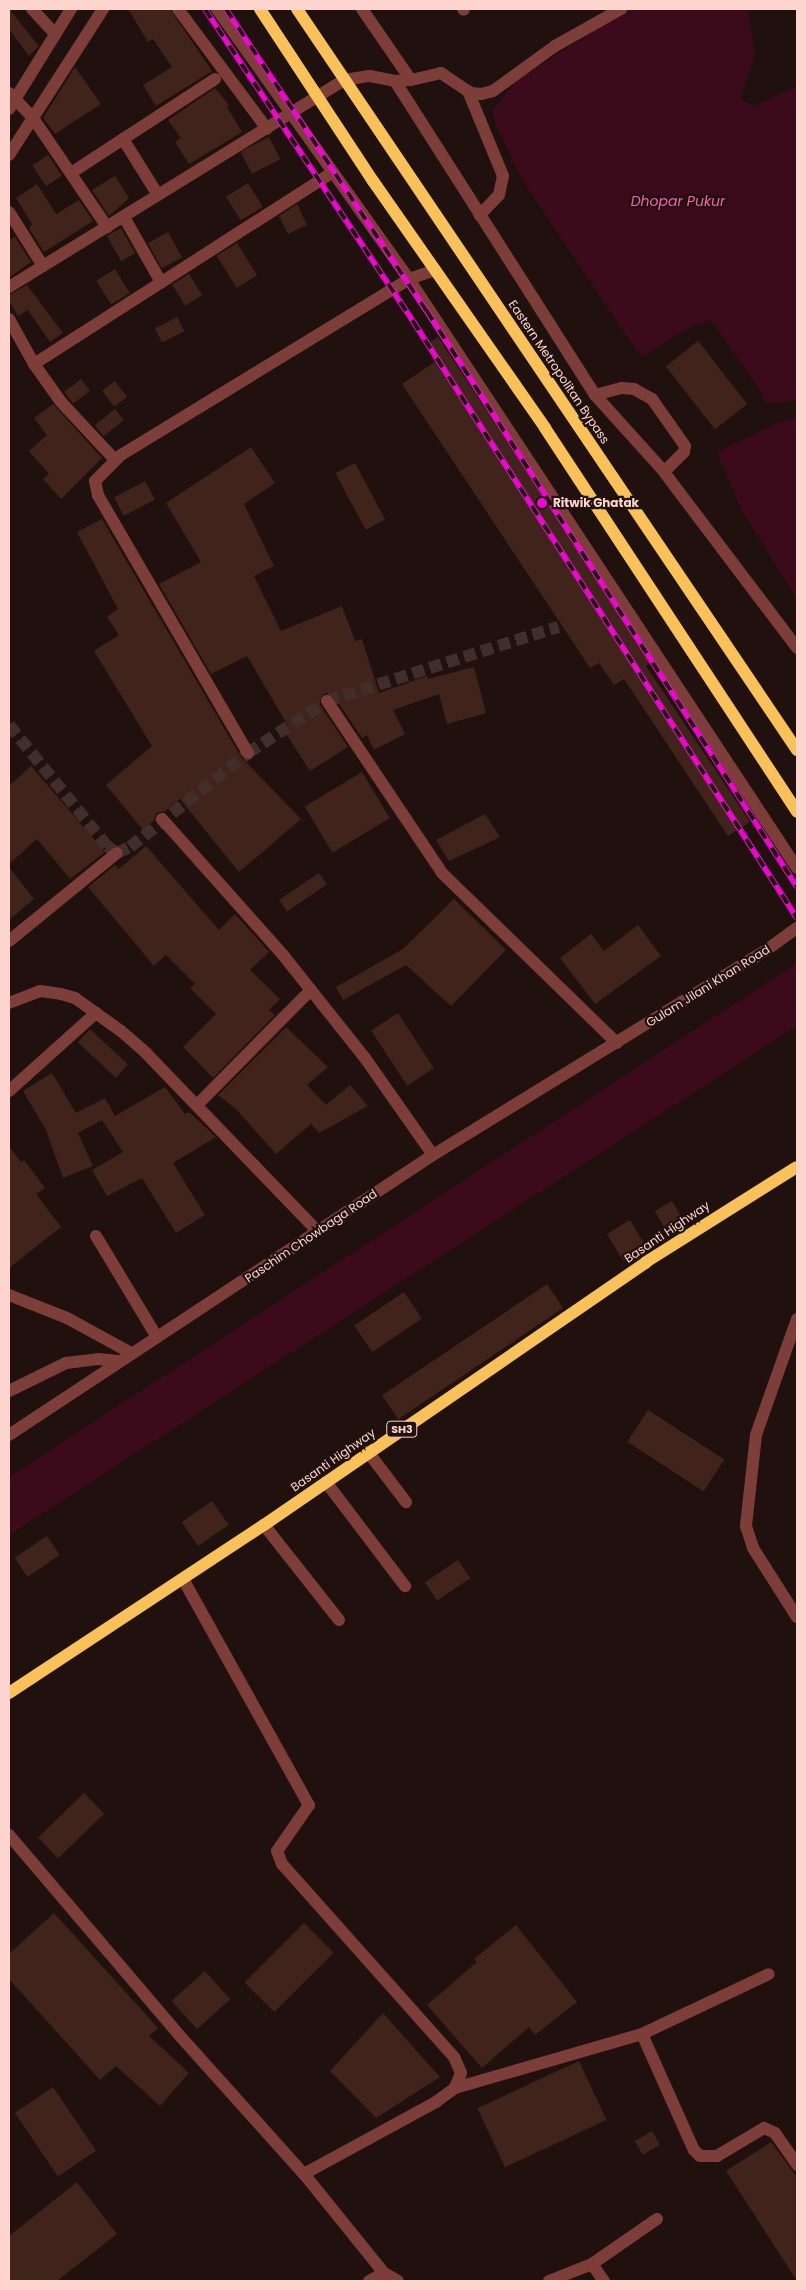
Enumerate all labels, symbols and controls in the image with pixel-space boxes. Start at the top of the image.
water label: Dhopar Pukur [631,193,725,209]
street label: Eastern Metropolitan Bypass [506,298,612,446]
marker: Ritwik Ghatak [535,496,549,510]
place label: Ritwik Ghatak [553,496,639,510]
street label: Gulam Jilani Khan Road [644,942,772,1030]
street label: Paschim Chowbaga Road [242,1186,380,1286]
street label: Basanti Highway [622,1198,712,1266]
road number: SH3 [386,1420,418,1438]
street label: Basanti Highway [288,1425,378,1495]

